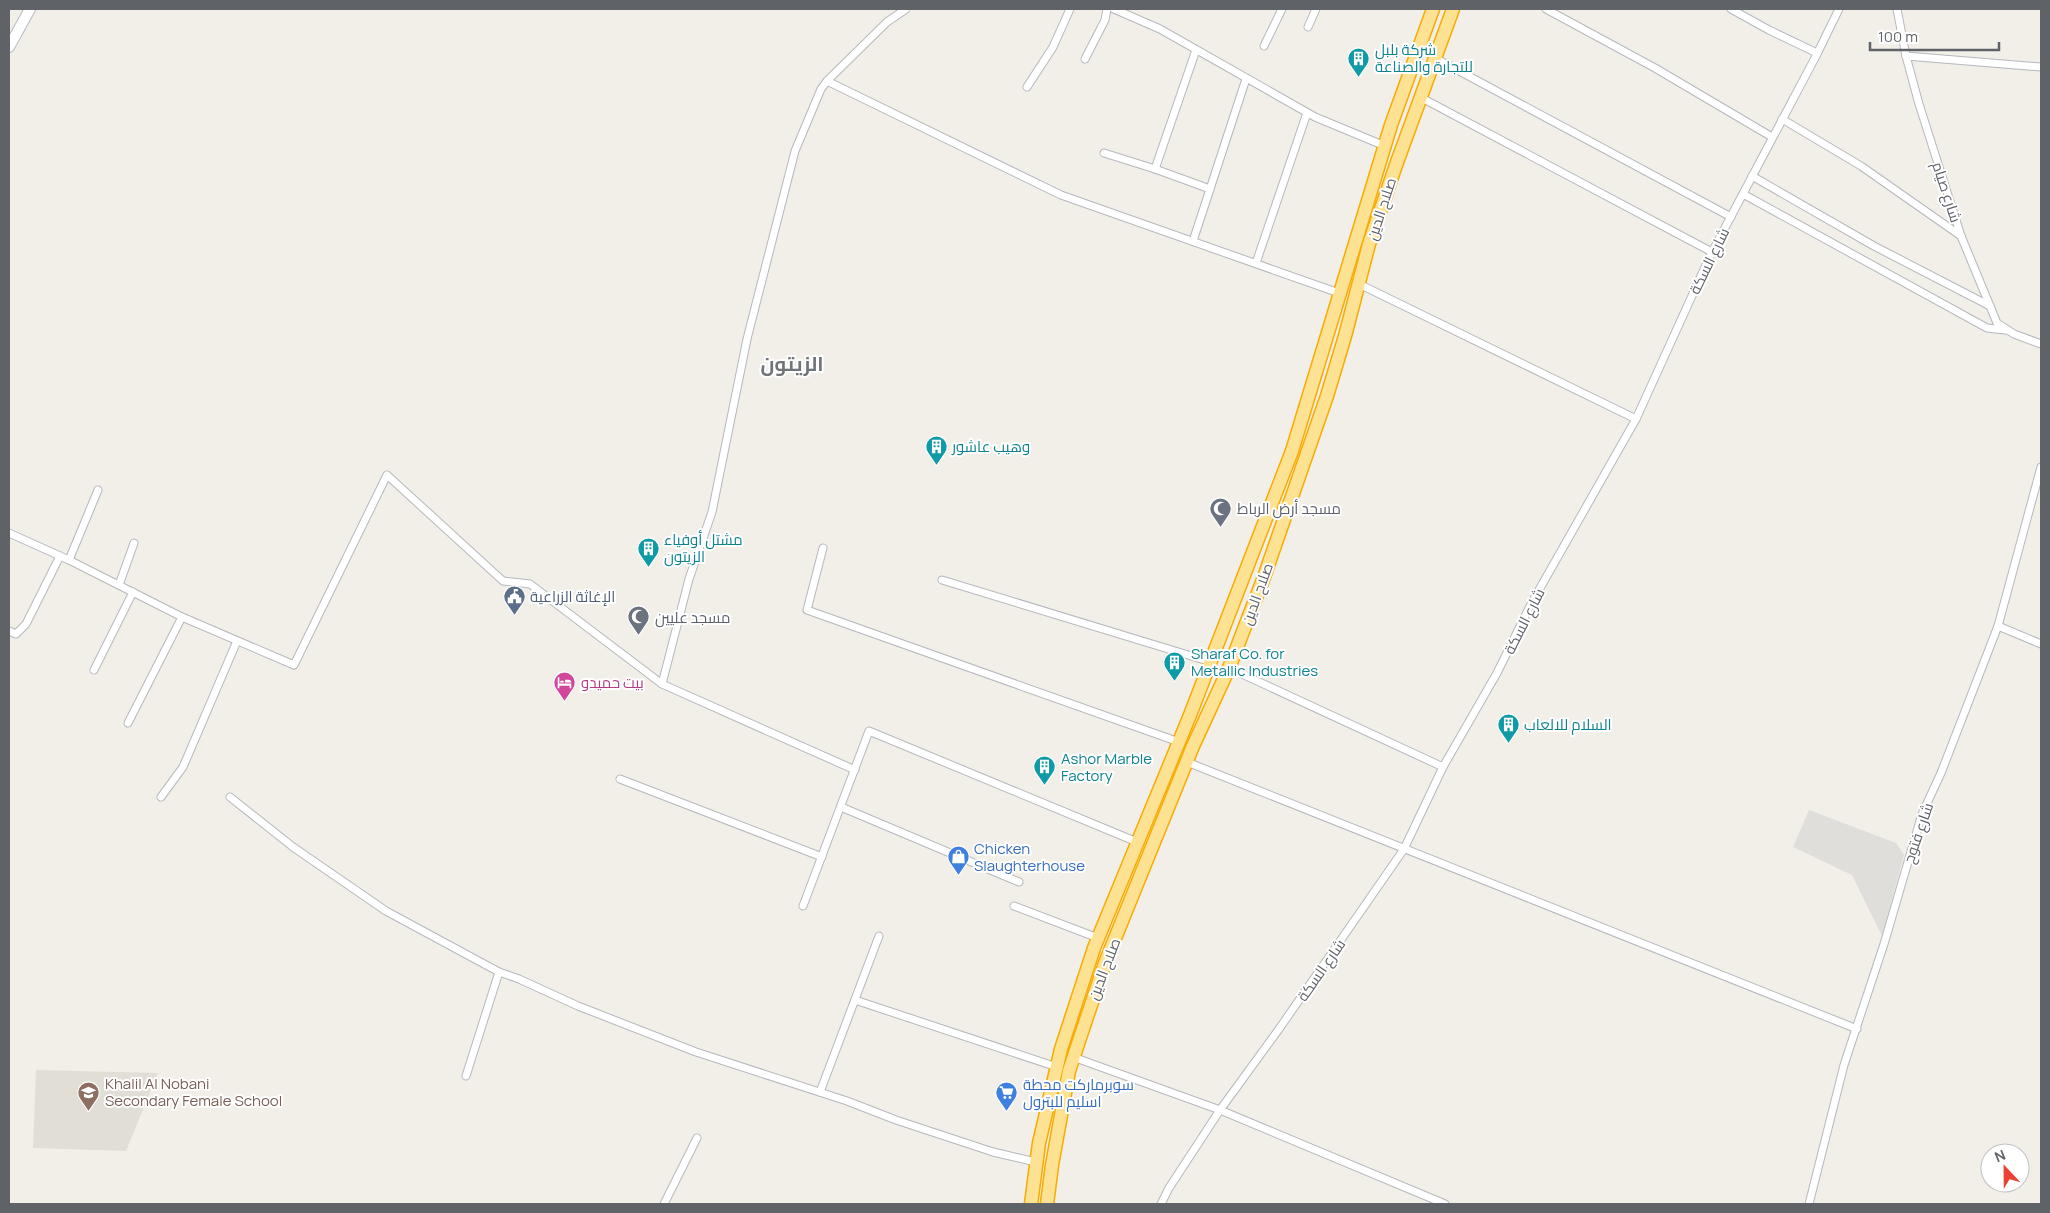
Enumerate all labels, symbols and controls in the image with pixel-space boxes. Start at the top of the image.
scale bar [1870,20,1999,52]
text: 100 m [1878,26,1918,47]
place label: شركة بلبل للتجارة والصناعة [1375,39,1473,77]
building icon: شركة بلبل للتجارة والصناعة [1347,46,1371,77]
street label: شارع صيام [1926,159,1967,225]
street label: صلاح الدين [1361,175,1402,243]
street label: شارع السكة [1684,224,1735,298]
district label: الزيتون [760,350,824,377]
building icon: وهيب عاشور [924,434,948,465]
place label: وهيب عاشور [951,436,1030,457]
mosque icon: مسجد أرض الرباط [1209,496,1233,527]
place label: مسجد أرض الرباط [1237,498,1341,519]
place label: مشتل أوفياء الزيتون [664,529,743,567]
building icon: مشتل أوفياء الزيتون [636,536,660,567]
street label: صلاح الدين [1236,560,1279,628]
public building icon: الإغاثة الزراعية [502,584,526,615]
street label: شارع السكة [1498,584,1551,658]
place label: الإغاثة الزراعية [530,586,615,607]
mosque icon: مسجد عليين [627,605,651,636]
place label: مسجد عليين [655,607,730,628]
place label: Sharaf Co. for Metallic Industries [1191,643,1318,681]
building icon: Sharaf Co. for Metallic Industries [1163,650,1187,681]
hotel icon: بيت حميدو [553,670,577,701]
place label: بيت حميدو [581,672,644,693]
building icon: السلام للالعاب [1496,712,1520,743]
place label: السلام للالعاب [1524,714,1612,735]
place label: Ashor Marble Factory [1061,748,1152,786]
building icon: Ashor Marble Factory [1033,755,1057,786]
street label: شارع فتوح [1898,800,1939,867]
place label: Chicken Slaughterhouse [974,838,1085,876]
shop icon: Chicken Slaughterhouse [946,845,970,876]
street label: صلاح الدين [1083,935,1126,1003]
street label: شارع السكة [1292,935,1351,1006]
place label: Khalil Al Nobani Secondary Female School [105,1073,282,1111]
place label: سوبرماركت محطة اسليم للبترول [1023,1074,1134,1112]
school or university icon: Khalil Al Nobani Secondary Female School [77,1080,101,1111]
supermarket icon: سوبرماركت محطة اسليم للبترول [995,1081,1019,1112]
north arrow [1980,1143,2030,1193]
text: N [1992,1145,2008,1166]

